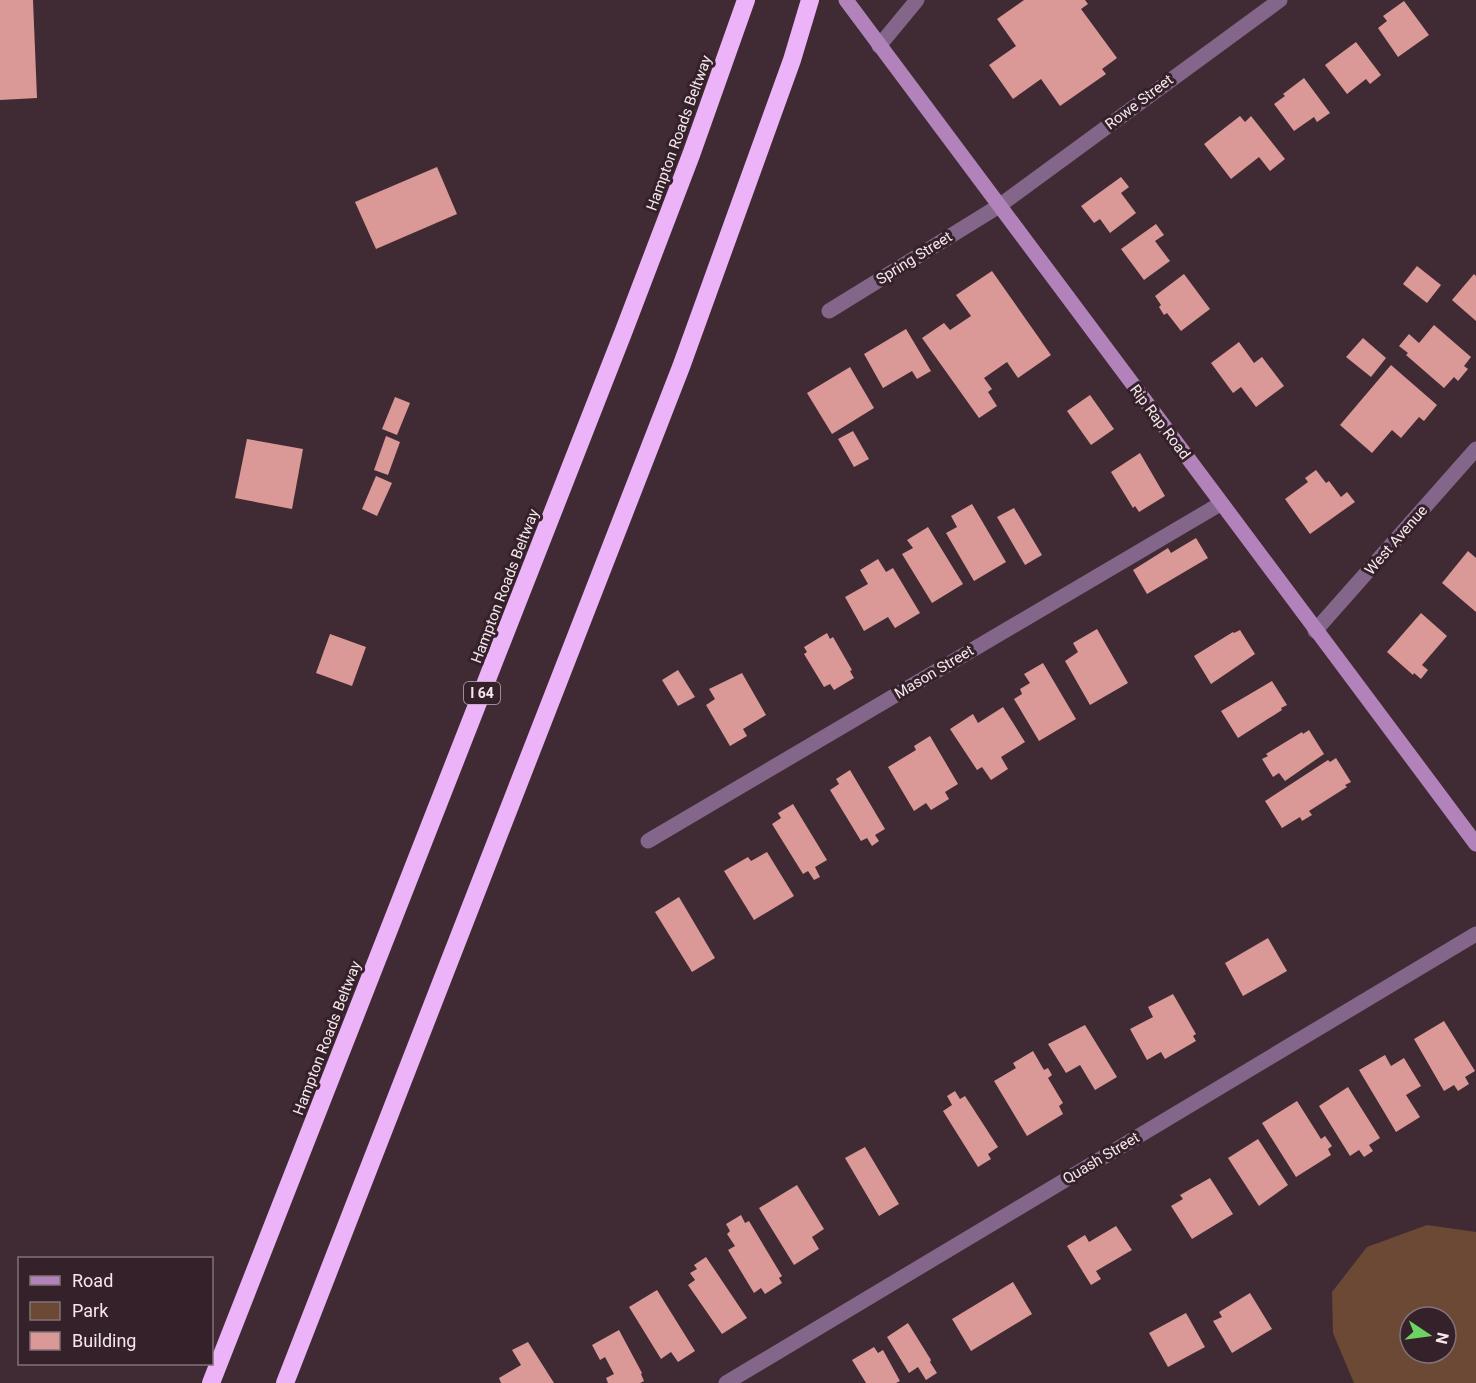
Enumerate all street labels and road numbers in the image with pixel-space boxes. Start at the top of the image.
street label: Hampton Roads Beltway [643,53,715,213]
street label: Rowe Street [1102,71,1177,133]
street label: Spring Street [873,228,955,288]
street label: Rip Rap Road [1126,381,1194,463]
street label: West Avenue [1361,501,1431,579]
street label: Hampton Roads Beltway [467,506,543,666]
street label: Mason Street [891,641,977,703]
road number: I 64 [464,682,500,704]
street label: Hampton Roads Beltway [289,958,365,1118]
street label: Quash Street [1059,1128,1143,1188]

